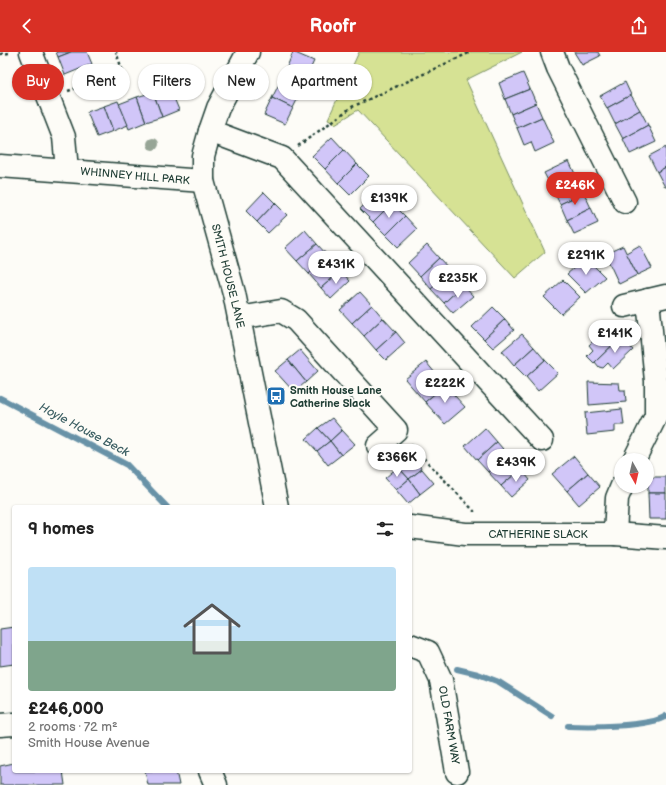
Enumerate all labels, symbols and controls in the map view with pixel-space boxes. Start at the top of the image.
icon: back [16,15,38,37]
icon: share [628,15,650,37]
text: Roofr [310,16,356,37]
chip: Buy [12,64,64,100]
chip: Rent [72,64,130,100]
chip: Filters [138,64,205,100]
chip: New [213,64,269,100]
chip: Apartment [277,64,372,100]
street label: WHINNEY HILL PARK [80,165,191,187]
pin: £246K [547,172,603,206]
text: £246K [555,177,595,193]
pin: £139K [361,185,417,219]
text: £139K [370,190,408,206]
street label: SMITH HOUSE LANE [209,222,247,330]
pin: £291K [558,242,614,276]
text: £291K [567,247,605,263]
pin: £431K [308,251,364,285]
text: £431K [317,256,355,272]
pin: £235K [430,265,486,299]
text: £235K [438,270,478,286]
pin: £141K [587,320,643,354]
text: £141K [597,325,633,341]
pin: £222K [417,370,473,404]
text: £222K [425,375,465,391]
place label: Smith House Lane Catherine Slack [290,384,382,410]
bus stop icon: Smith House Lane Catherine Slack [265,385,287,407]
water label: Hoyle House Beck [36,400,133,461]
pin: £366K [369,444,425,478]
text: £366K [377,449,417,465]
pin: £439K [488,449,544,483]
north arrow [614,453,654,493]
map controls [614,453,654,493]
text: £439K [496,454,536,470]
icon: filters [374,518,396,540]
text: 9 homes [28,519,94,539]
street label: CATHERINE SLACK [488,528,588,541]
icon: home [176,593,248,665]
street label: OLD FARM WAY [436,685,462,766]
text: £246,000 [28,699,104,719]
text: 2 rooms · 72 m² [28,719,118,735]
text: Smith House Avenue [28,735,150,751]

